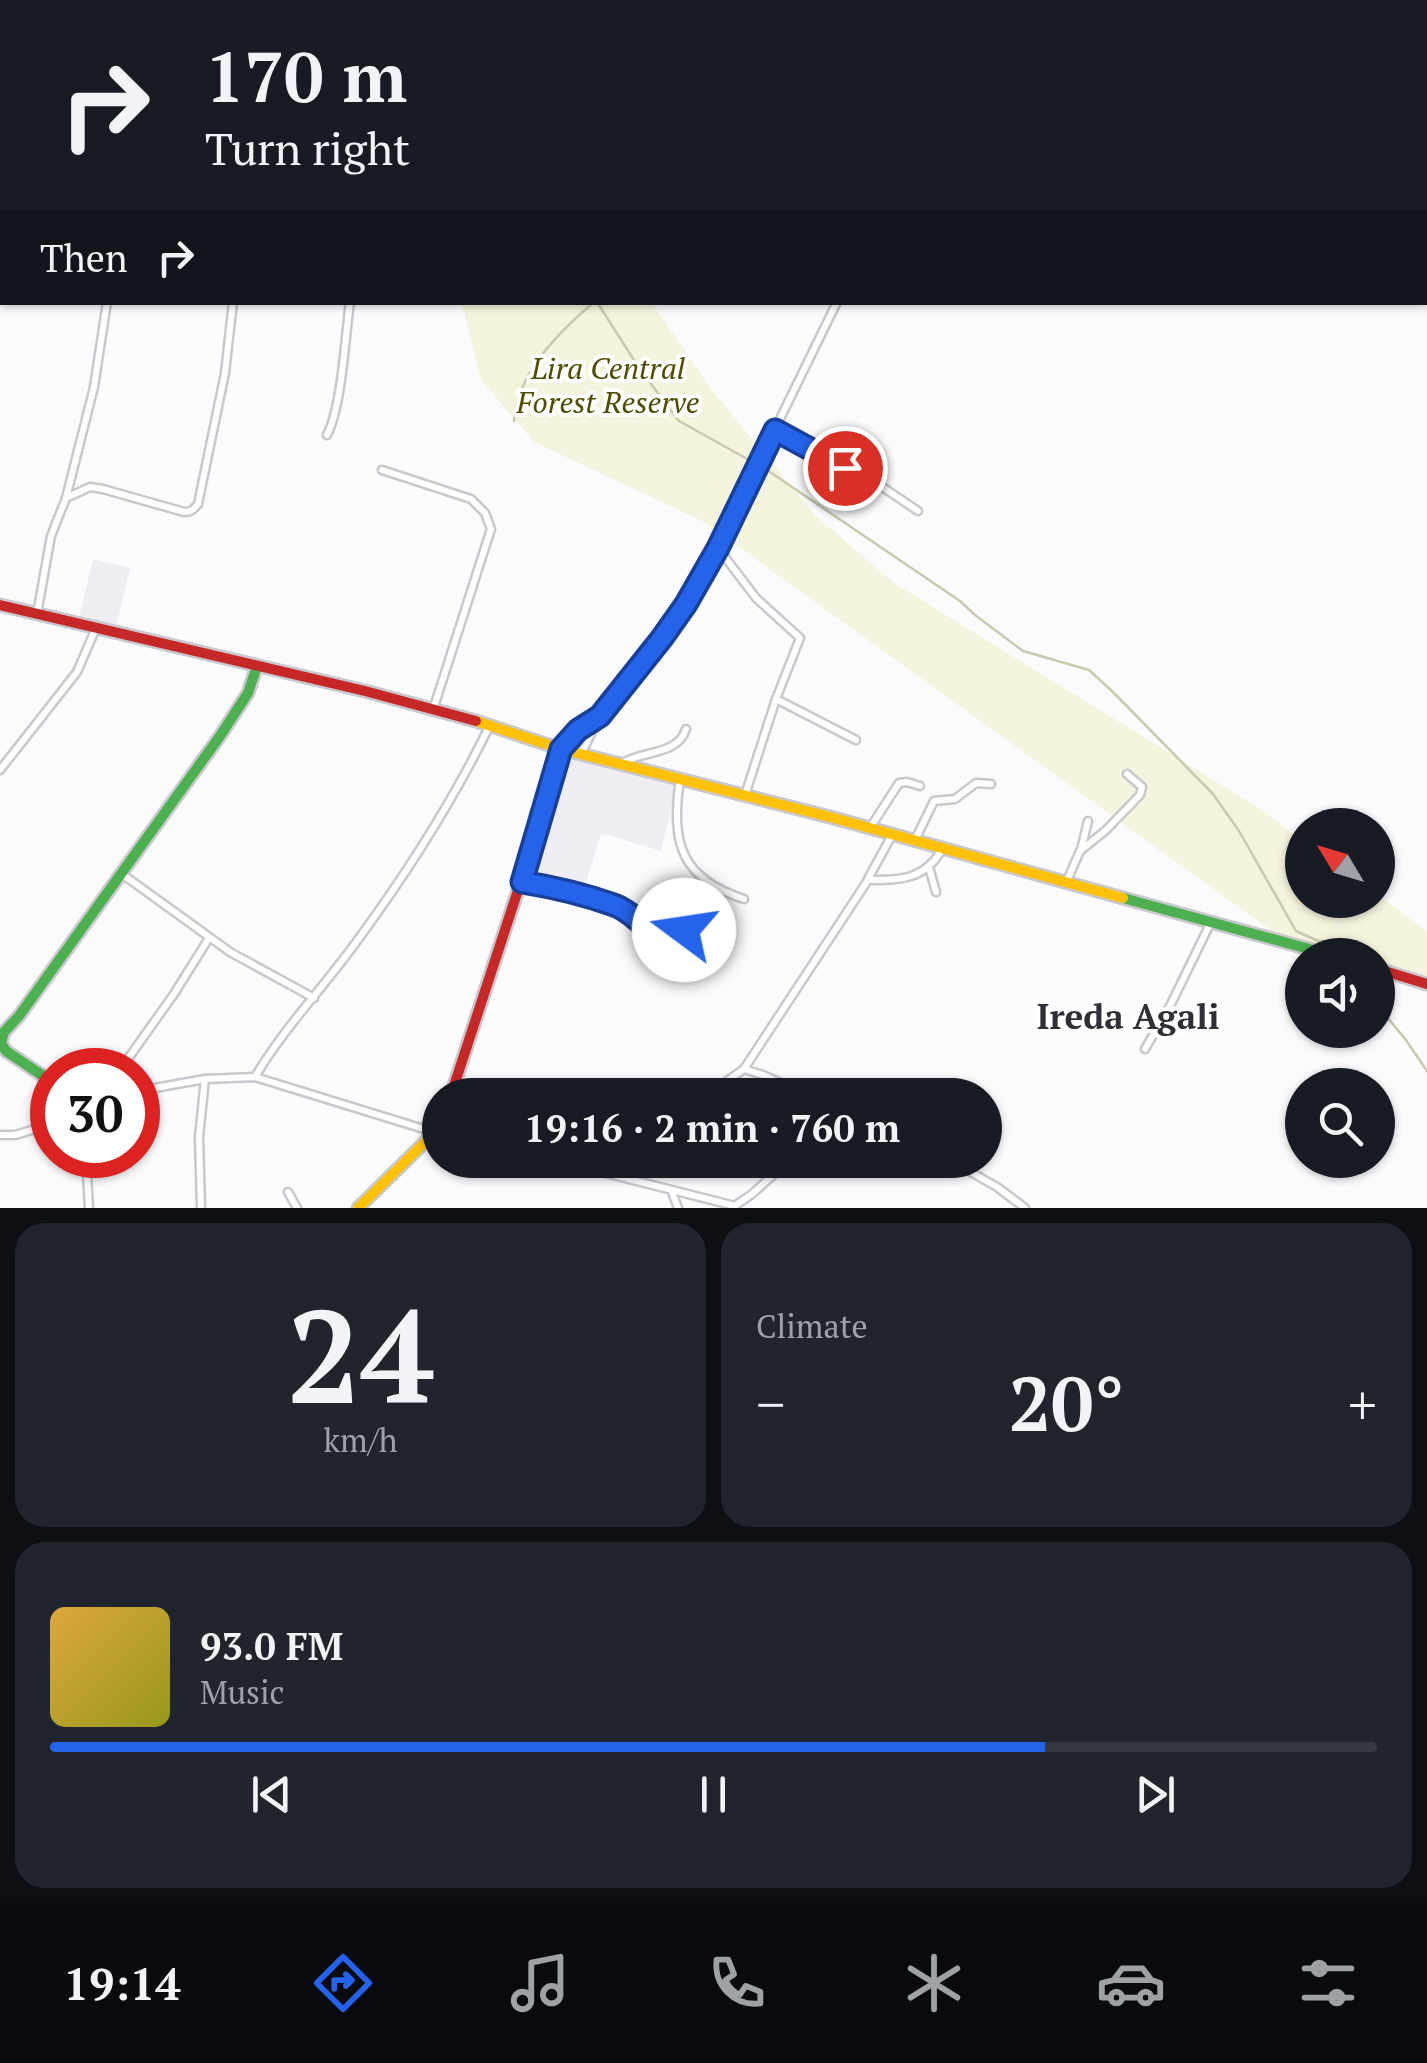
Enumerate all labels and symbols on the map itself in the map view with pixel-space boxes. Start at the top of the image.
park label: Lira Central Forest Reserve [516,348,700,422]
pin [803,426,888,511]
north arrow [1285,808,1395,918]
position arrow [632,878,736,982]
district label: Ireda Agali [1036,993,1220,1039]
speed limit sign: 30 [30,1048,160,1178]

